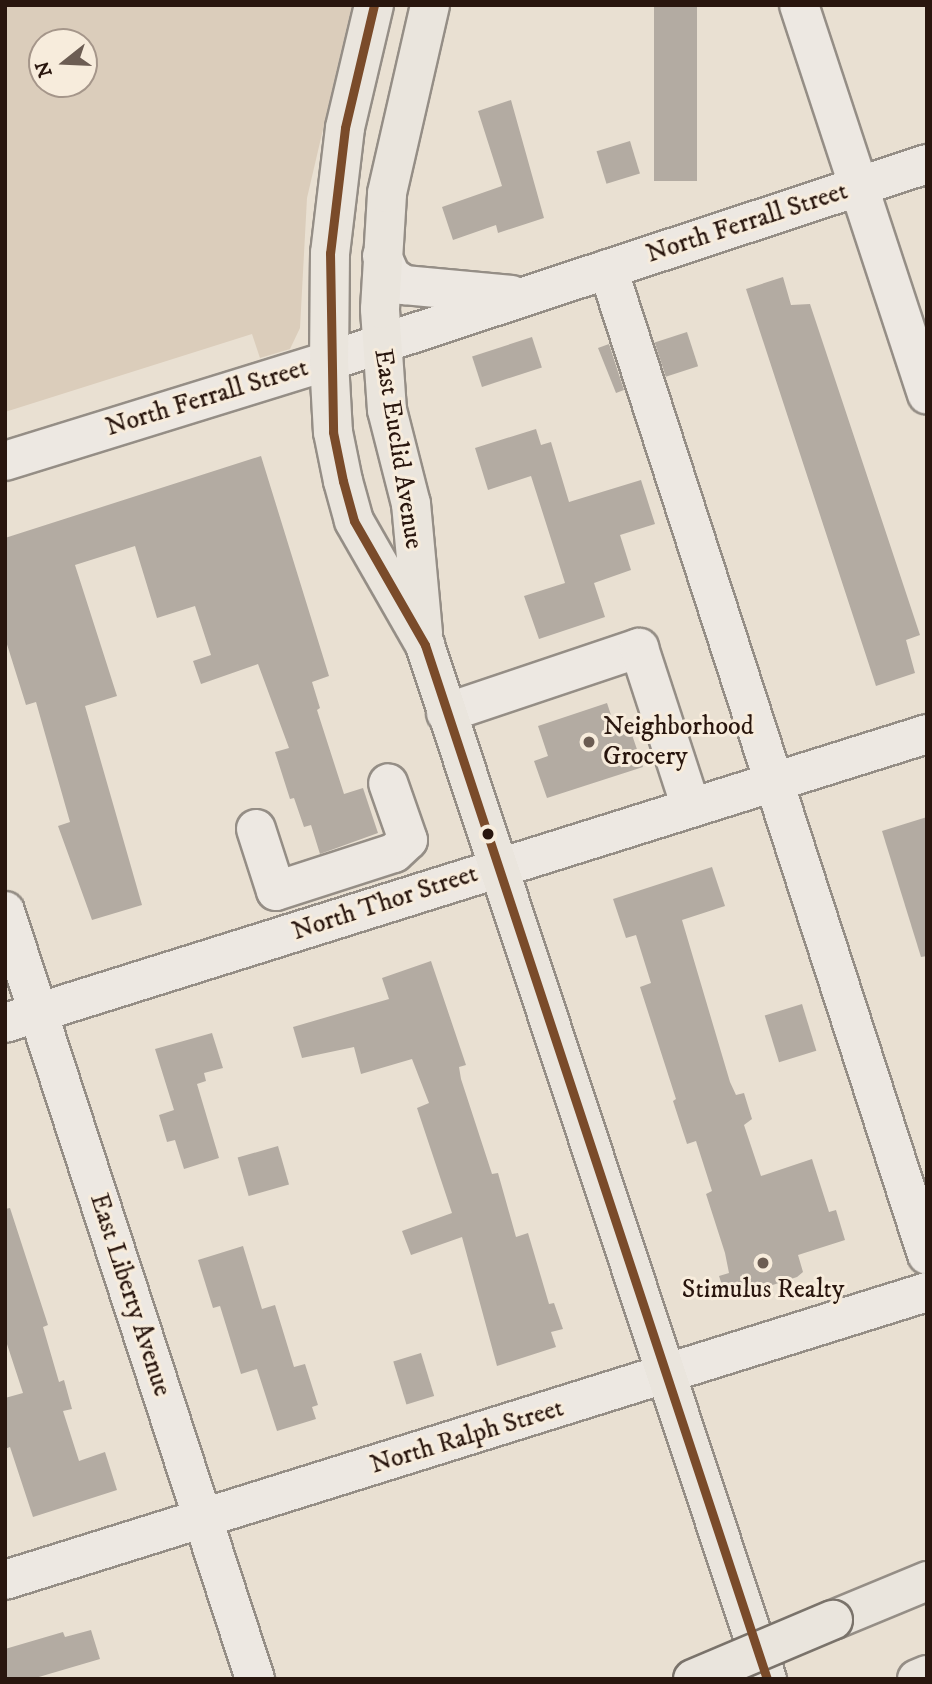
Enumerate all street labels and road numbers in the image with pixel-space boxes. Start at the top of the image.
street label: North Ferrall Street [642,176,852,270]
street label: East Euclid Avenue [367,347,429,551]
street label: North Ferrall Street [102,352,312,444]
street label: North Thor Street [288,858,482,948]
street label: East Liberty Avenue [83,1190,177,1400]
street label: North Ralph Street [367,1393,567,1481]

